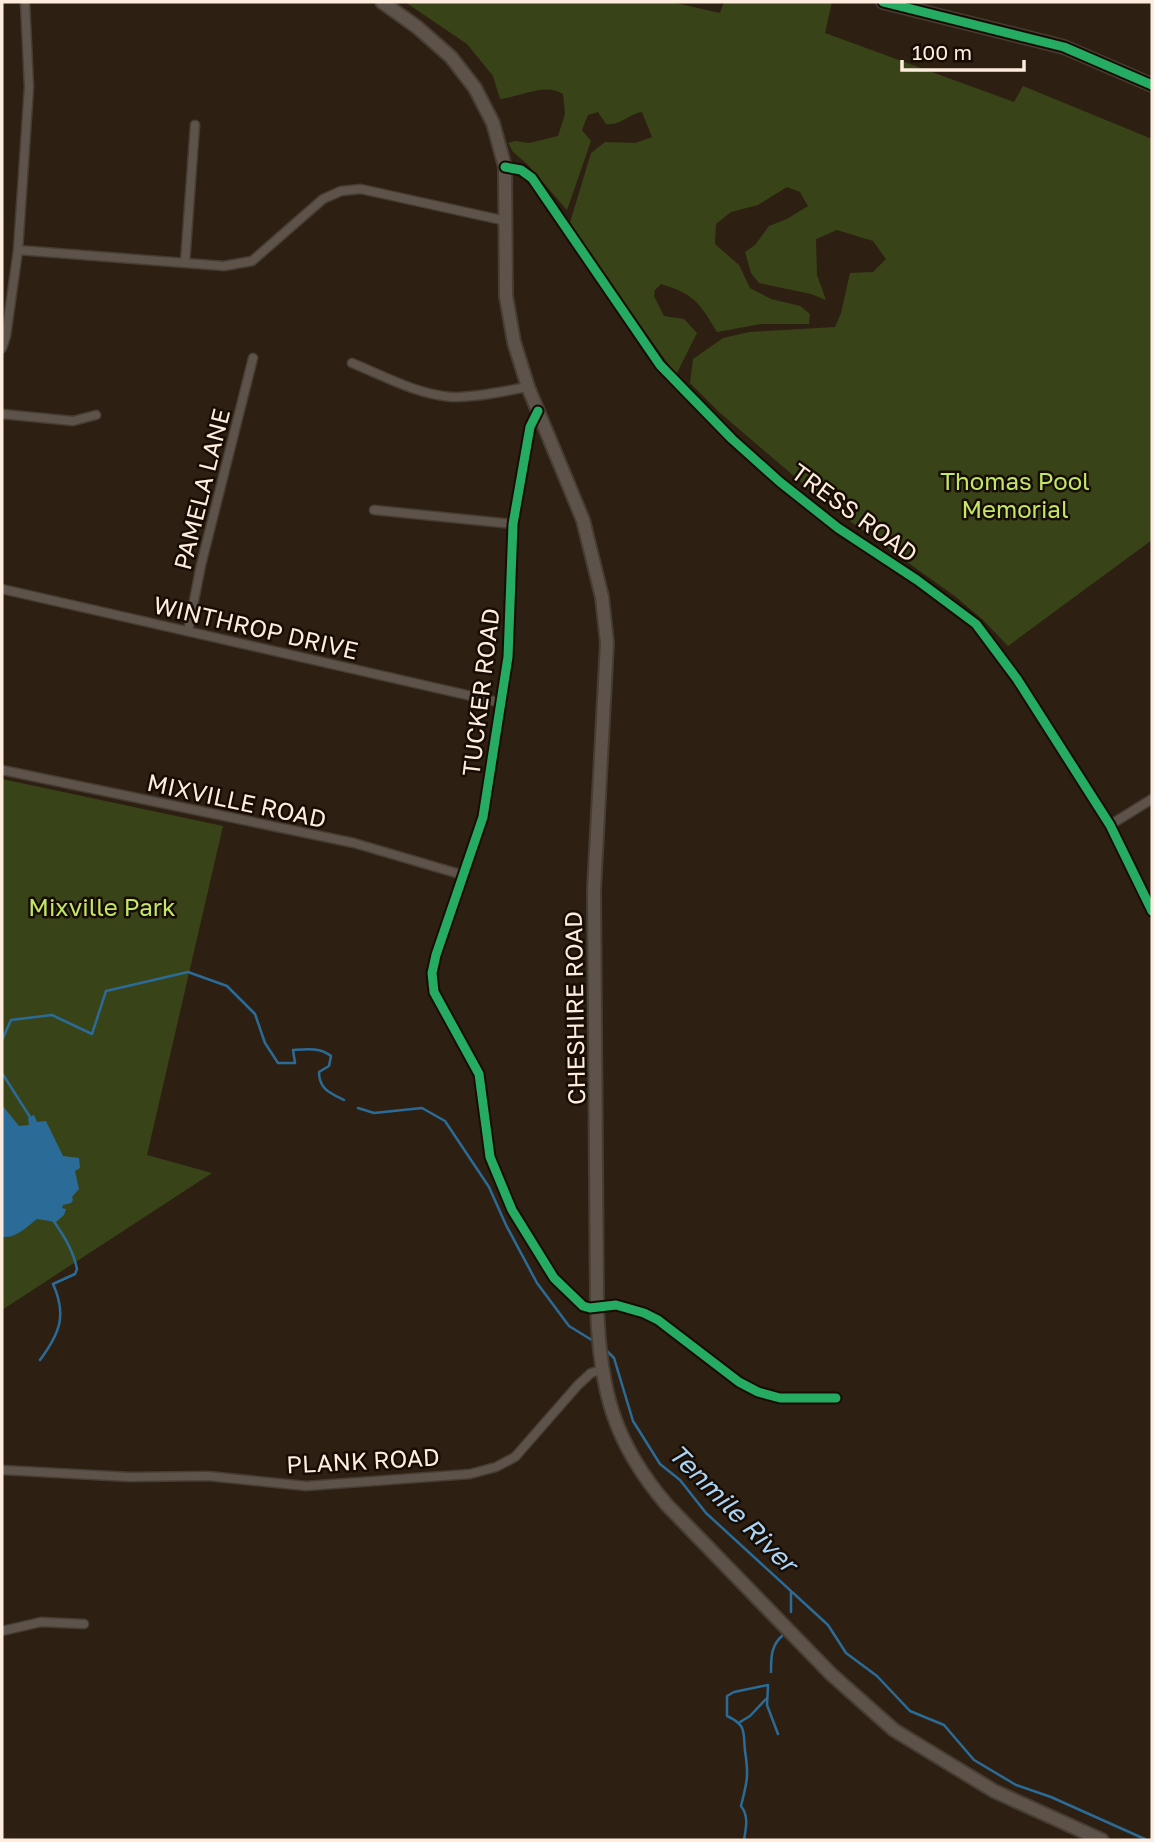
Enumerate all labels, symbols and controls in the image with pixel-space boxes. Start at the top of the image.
scale bar [902,28,1024,72]
text: 100 m [912,39,972,65]
street label: PAMELA LANE [167,405,235,573]
street label: TRESS ROAD [786,456,924,568]
park label: Thomas Pool Memorial [940,466,1090,523]
street label: WINTHROP DRIVE [151,589,361,665]
street label: TUCKER ROAD [455,606,505,778]
street label: MIXVILLE ROAD [145,767,329,833]
park label: Mixville Park [28,892,176,921]
street label: CHESHIRE ROAD [558,911,590,1105]
water label: Tenmile River [663,1438,806,1581]
street label: PLANK ROAD [286,1442,440,1478]

